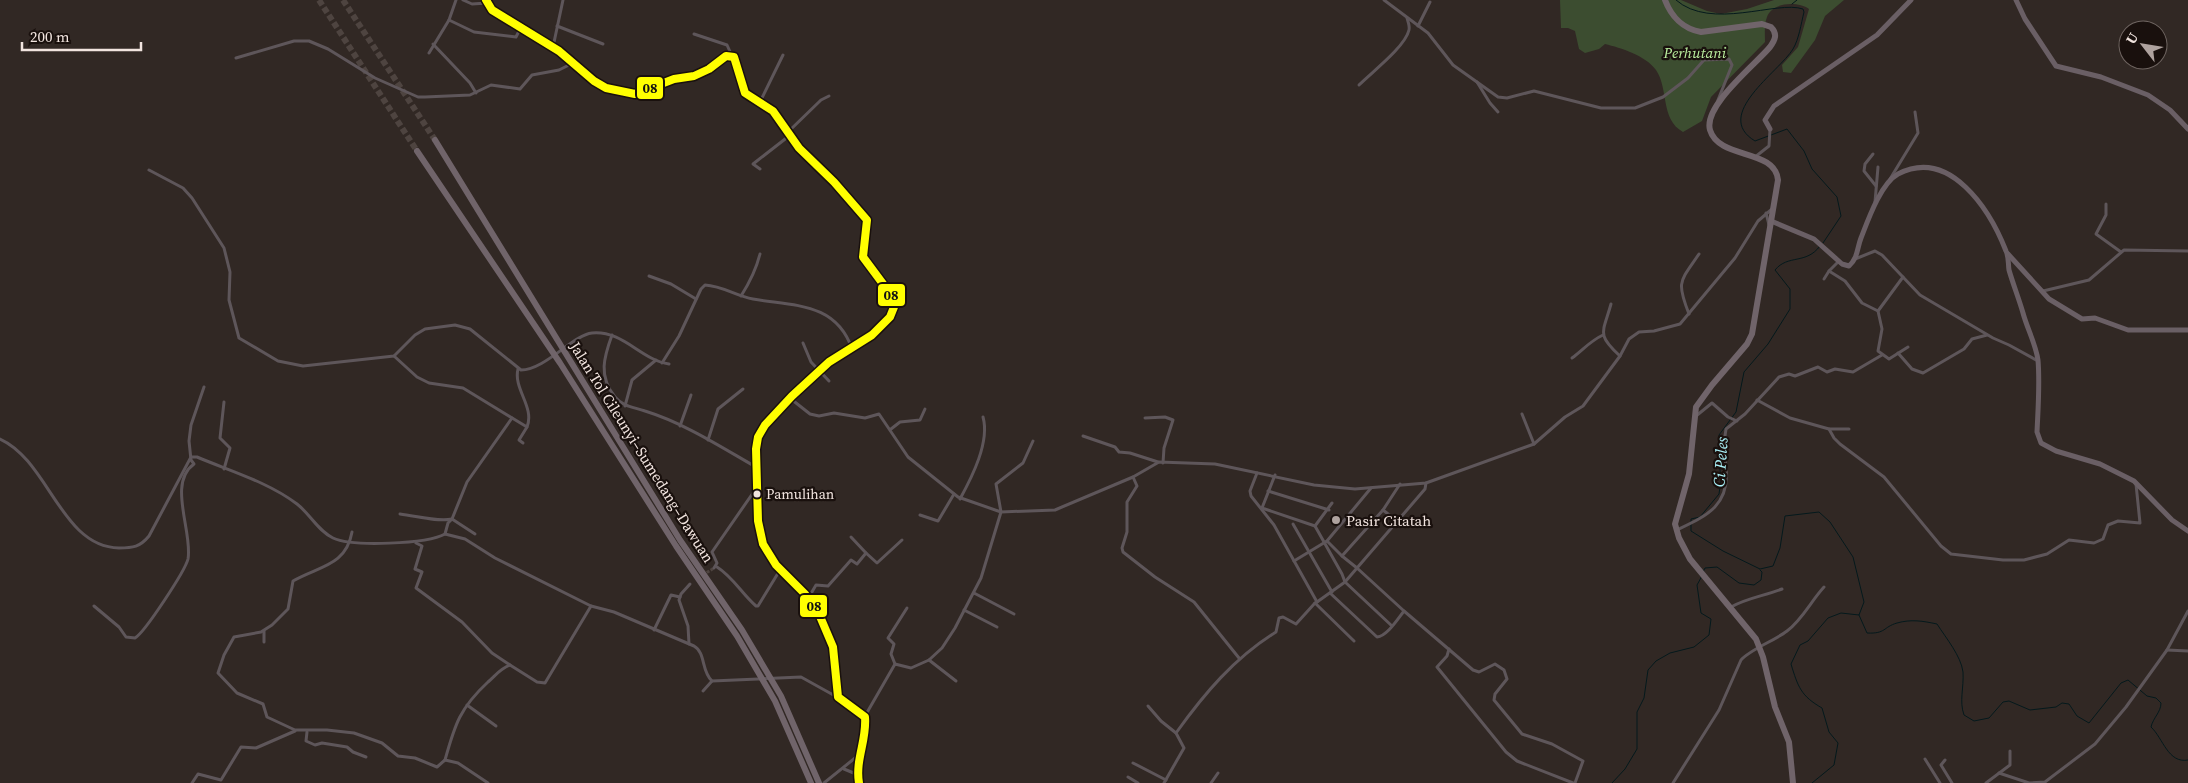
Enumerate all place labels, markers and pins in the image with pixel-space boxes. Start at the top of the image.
place label: Pamulihan [766,484,835,504]
marker: Pamulihan [752,489,762,499]
place label: Pasir Citatah [1346,510,1431,531]
marker: Pasir Citatah [1330,514,1342,526]

